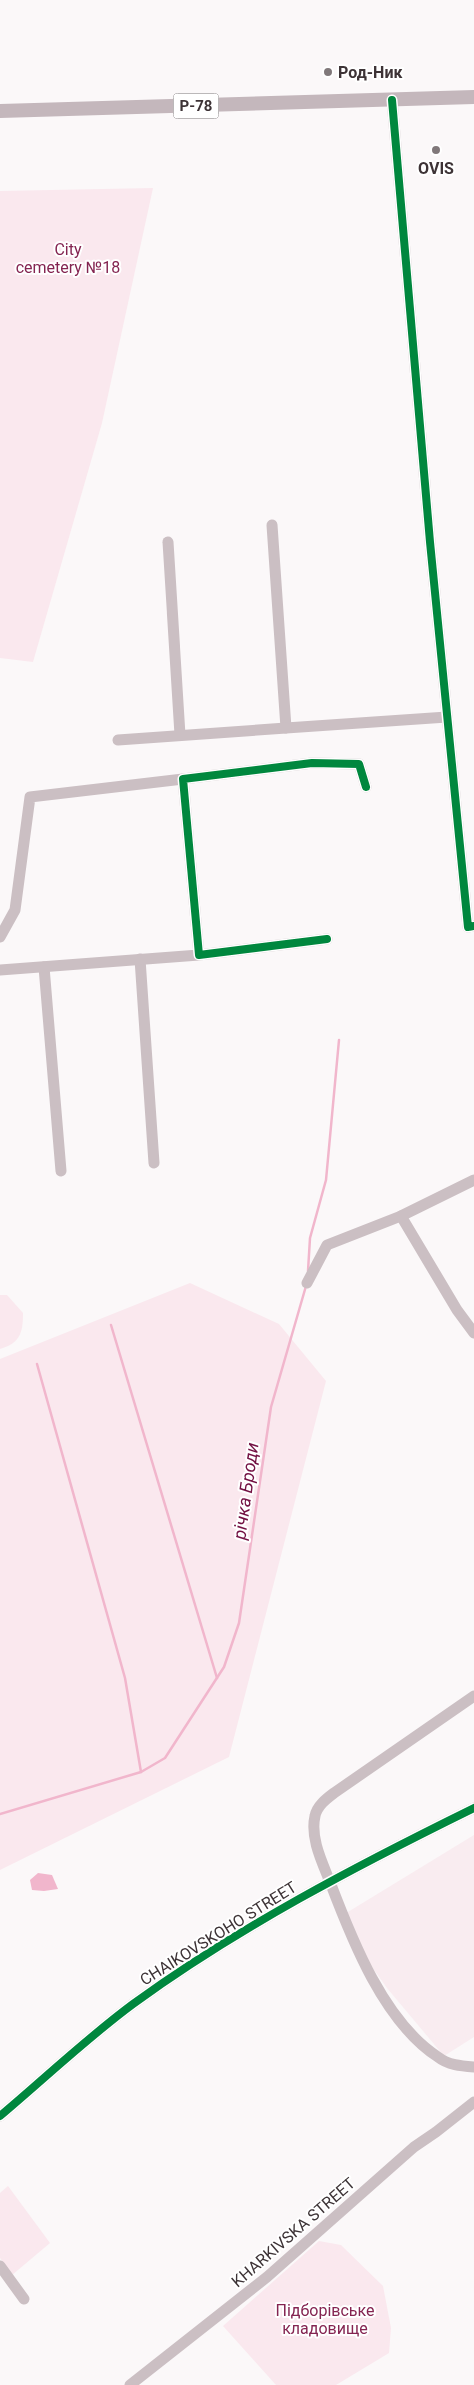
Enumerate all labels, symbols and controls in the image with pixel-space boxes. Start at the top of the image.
place label: Род-Ник [338,63,403,82]
marker: Род-Ник [322,66,334,78]
road number: Р-78 [174,94,218,118]
marker: OVIS [430,144,442,156]
place label: OVIS [418,159,454,178]
park label: City cemetery №18 [16,240,120,277]
water label: річка Броди [228,1441,263,1542]
street label: CHAIKOVSKOHO STREET [136,1877,300,1989]
street label: KHARKIVSKA STREET [228,2173,359,2291]
park label: Підборівське кладовище [275,2301,375,2338]

